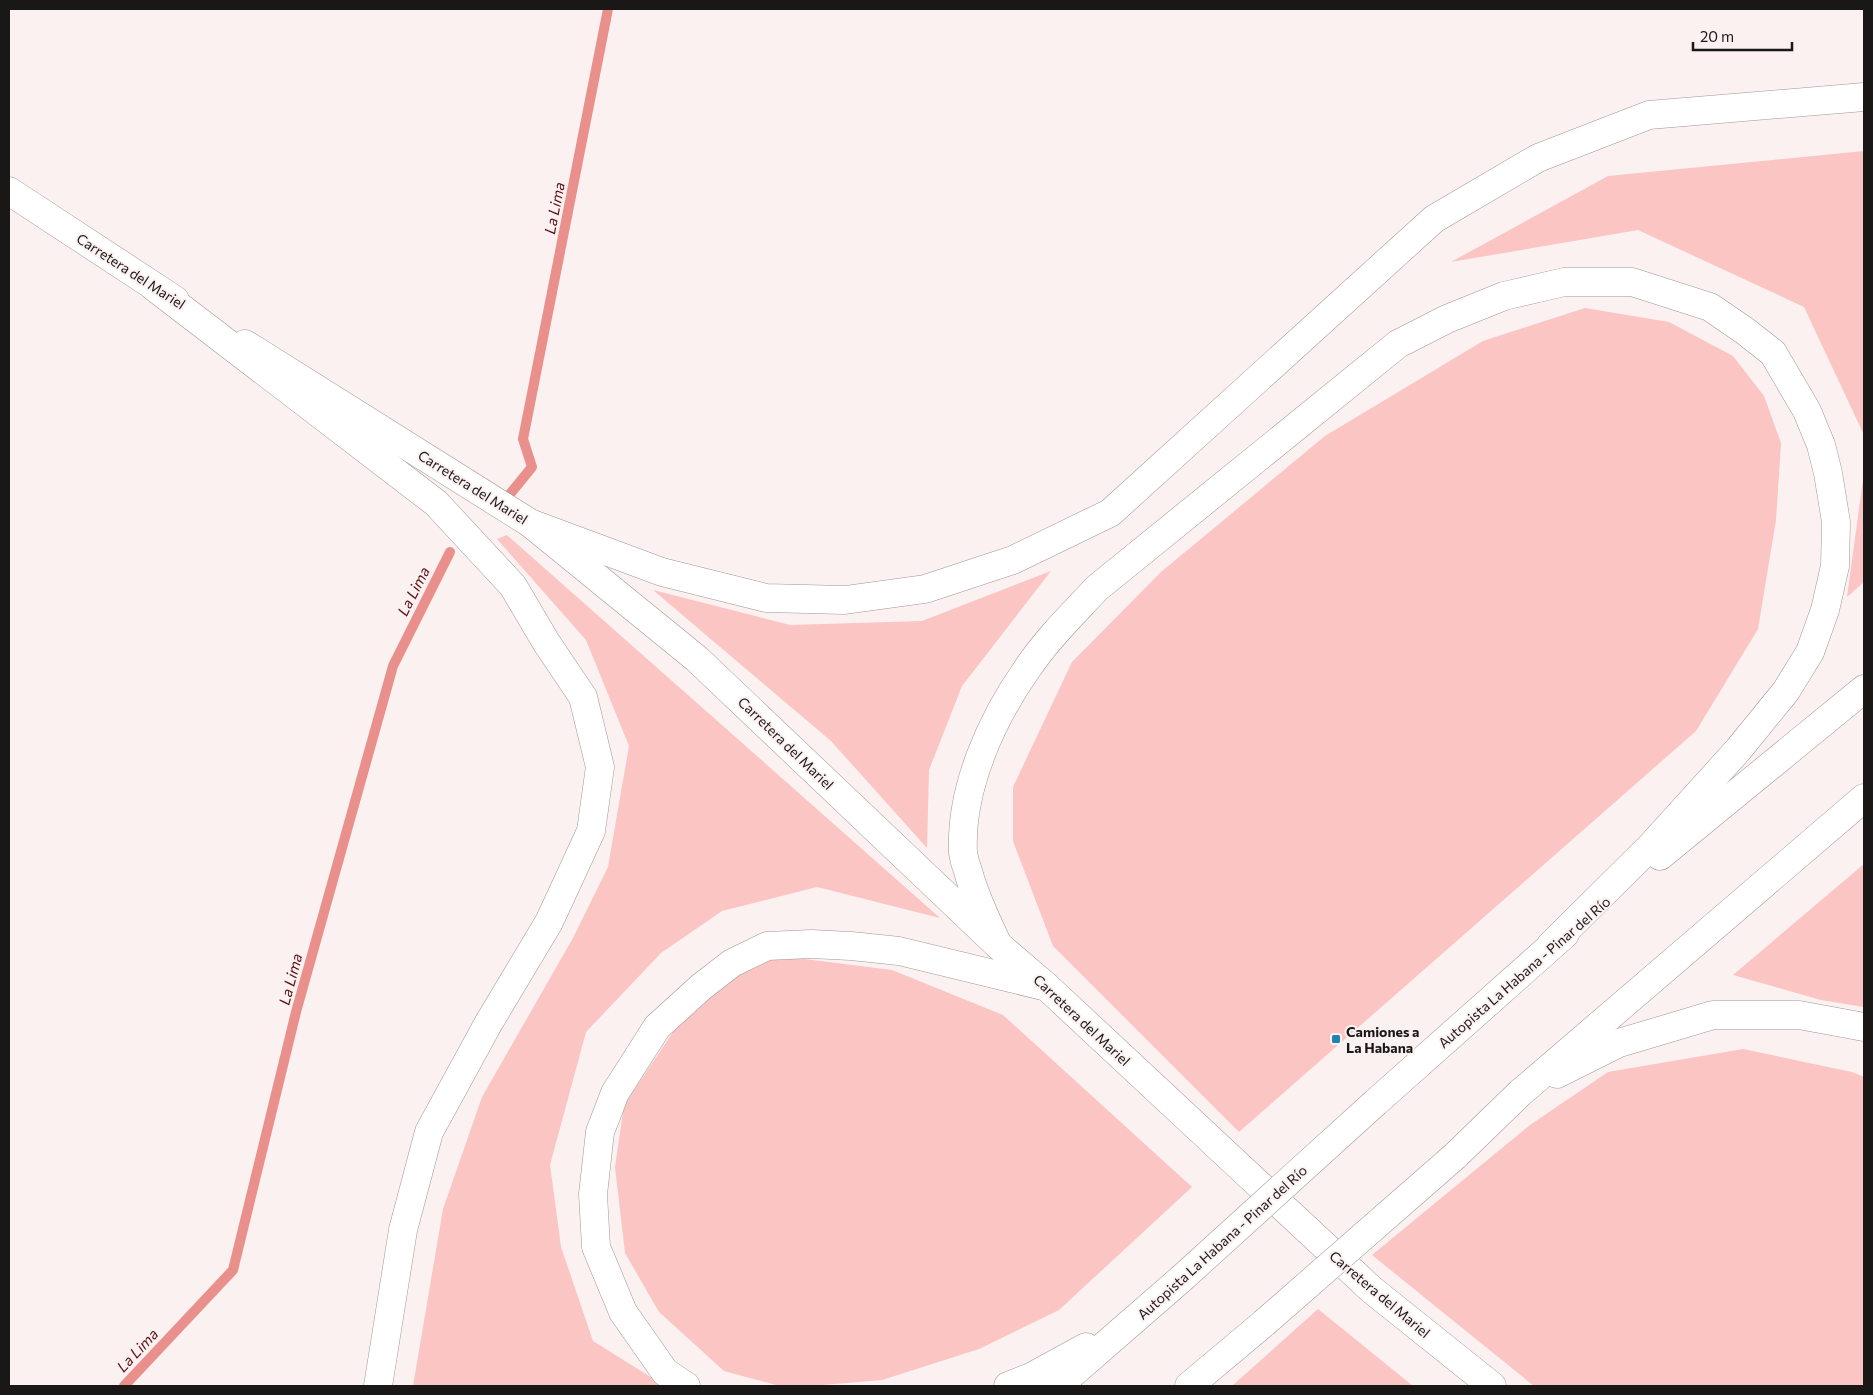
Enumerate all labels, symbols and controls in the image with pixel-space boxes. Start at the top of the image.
scale bar [1693,20,1792,52]
text: 20 m [1700,27,1734,45]
water label: La Lima [540,180,568,236]
street label: Carretera del Mariel [74,230,188,312]
street label: Carretera del Mariel [415,446,531,528]
water label: La Lima [393,563,433,619]
street label: Carretera del Mariel [735,693,837,793]
street label: Autopista La Habana - Pinar del Río [1434,893,1614,1051]
water label: La Lima [274,951,306,1007]
street label: Carretera del Mariel [1030,971,1134,1069]
place label: Camiones a La Habana [1346,1023,1419,1056]
marker: Camiones a La Habana [1330,1033,1342,1045]
street label: Autopista La Habana - Pinar del Río [1134,1161,1310,1323]
street label: Carretera del Mariel [1326,1247,1434,1341]
water label: La Lima [112,1324,162,1375]

